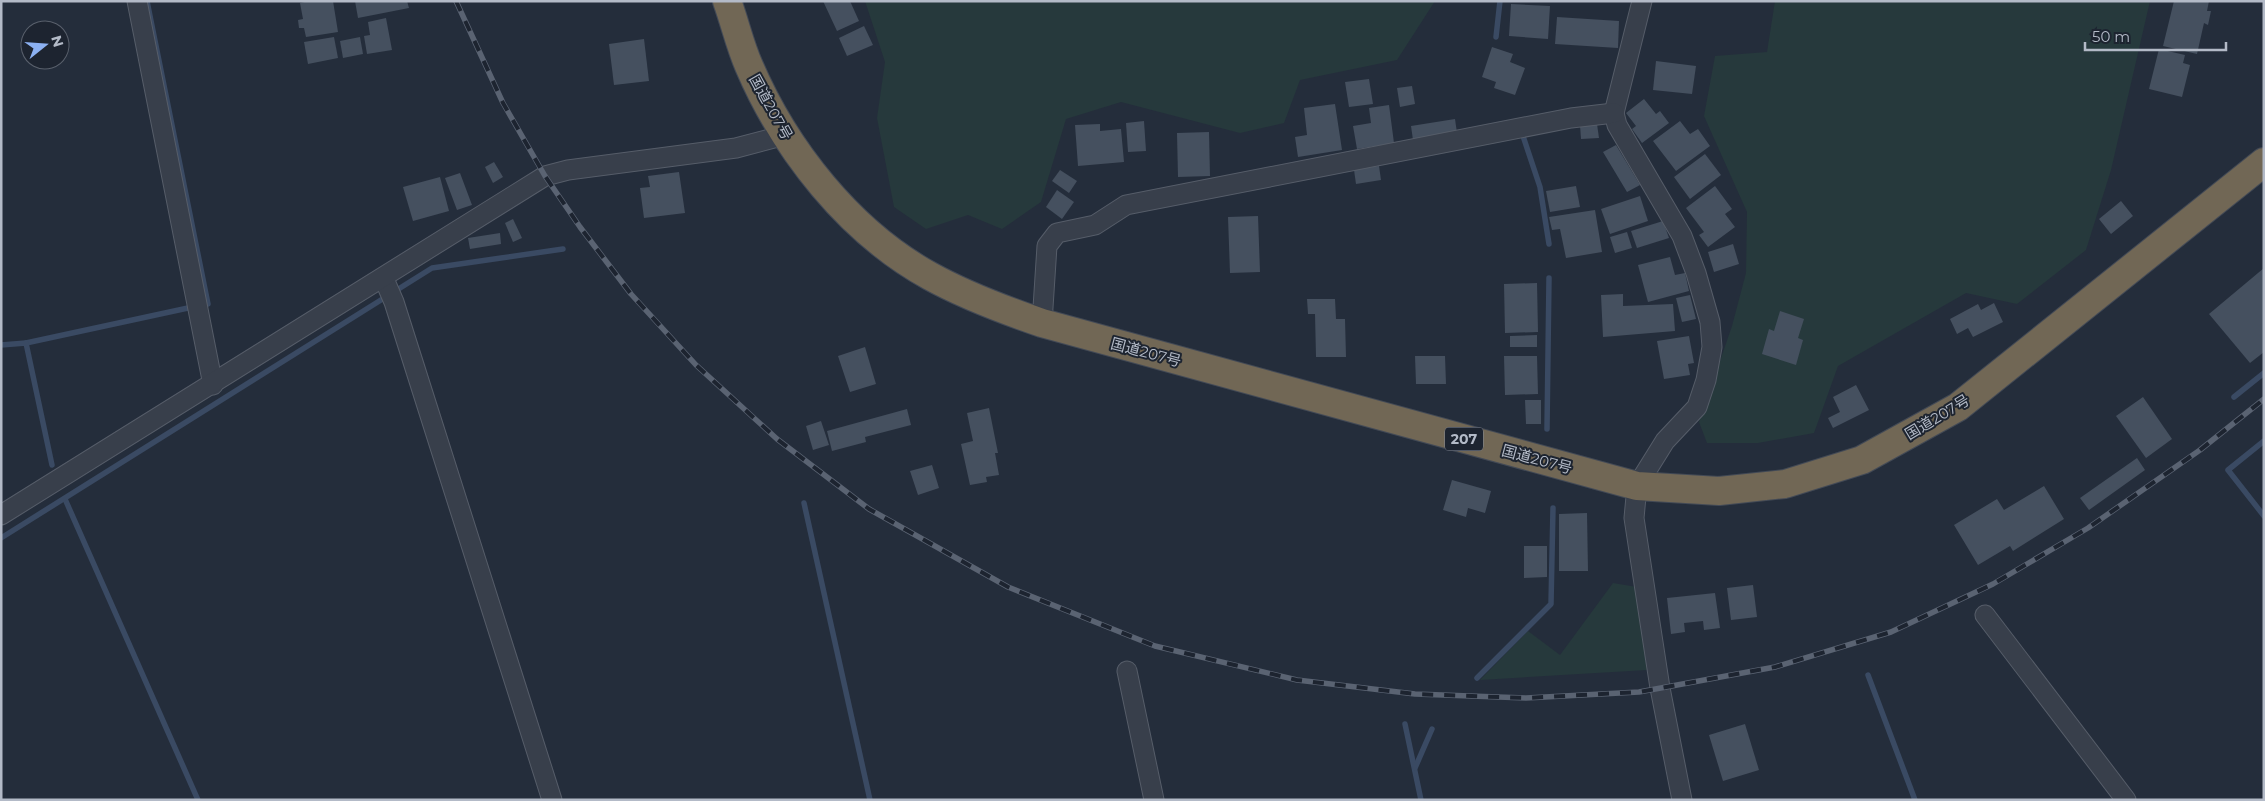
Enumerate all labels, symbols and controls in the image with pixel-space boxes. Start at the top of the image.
north arrow [20,20,70,70]
scale bar [2085,20,2226,52]
text: 50 m [2092,27,2130,46]
text: N [47,33,68,49]
street label: 国道207号 [745,71,797,143]
street label: 国道207号 [1109,333,1183,371]
street label: 国道207号 [1901,390,1973,444]
road number: 207 [1445,428,1483,450]
street label: 国道207号 [1500,440,1574,478]

